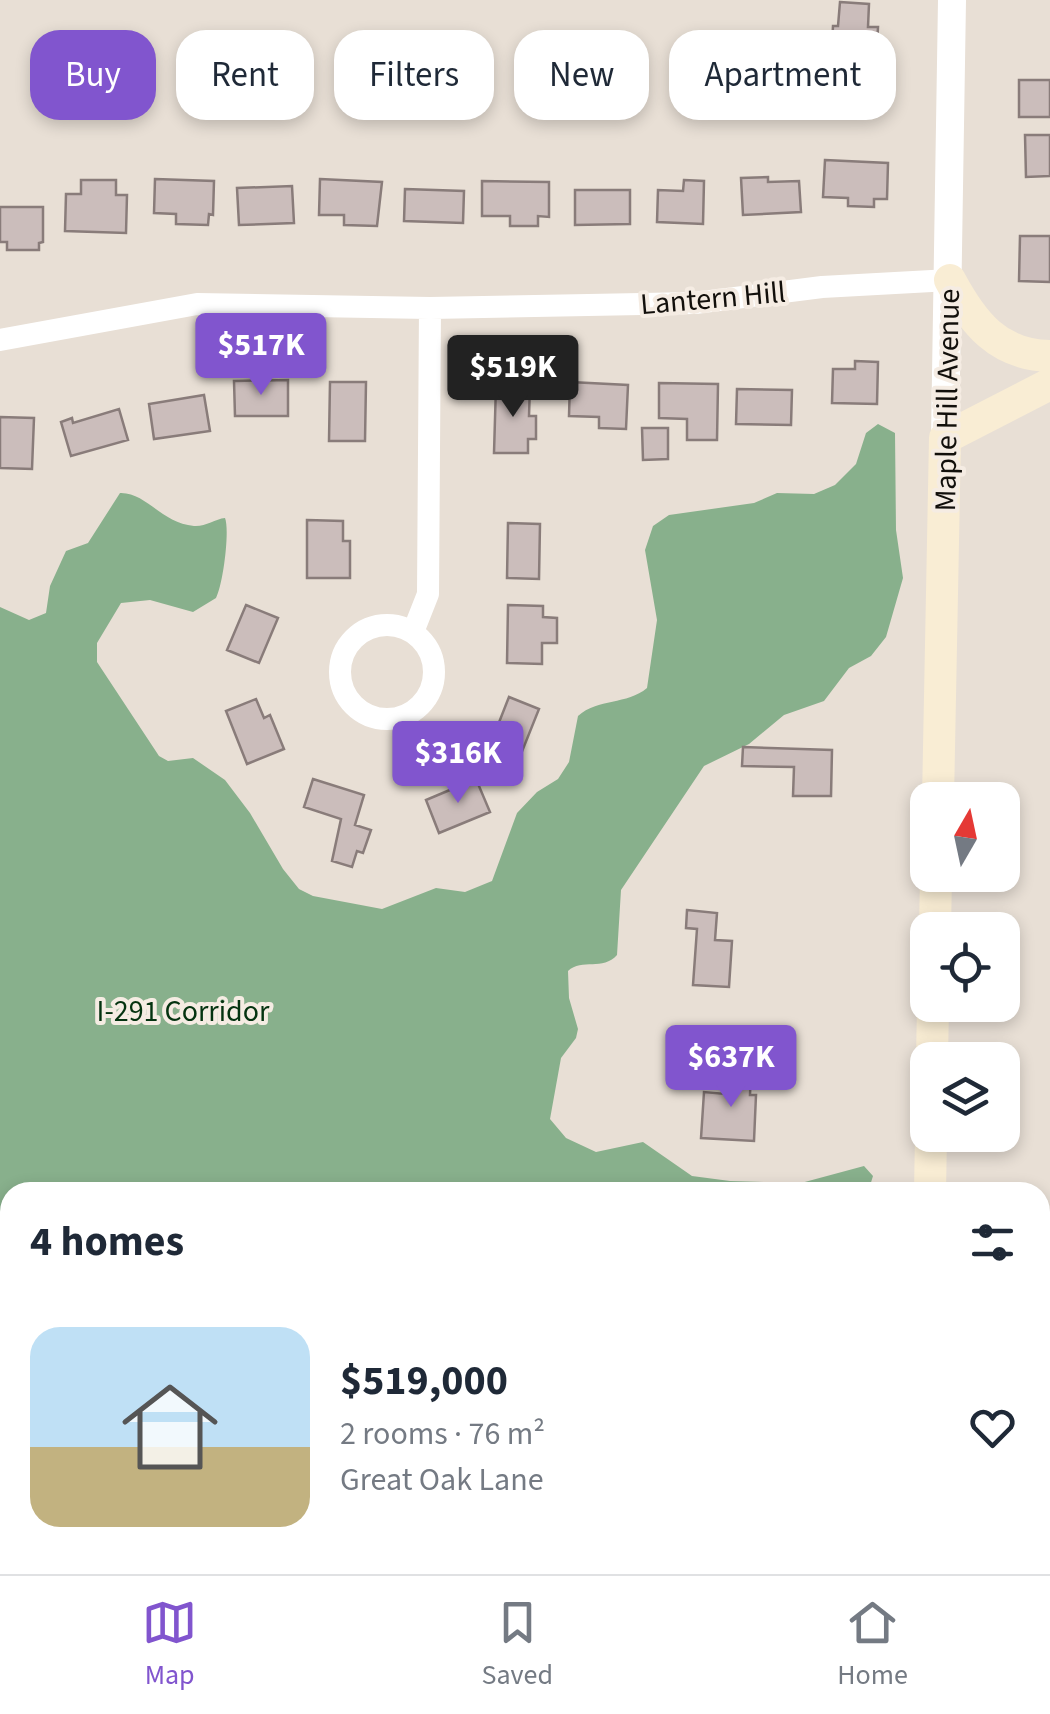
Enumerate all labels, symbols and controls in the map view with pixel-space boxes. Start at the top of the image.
chip: Buy [30,30,156,120]
chip: Rent [176,30,314,120]
chip: Filters [334,30,494,120]
chip: New [514,30,649,120]
chip: Apartment [669,30,896,120]
street label: Lantern Hill [639,271,788,326]
street label: Maple Hill Avenue [924,288,971,512]
pin: $517K [191,313,331,398]
text: $517K [217,322,305,368]
pin: $519K [443,335,583,420]
text: $519K [469,344,557,390]
pin: $316K [388,721,528,806]
text: $316K [414,730,502,776]
north arrow [910,782,1020,892]
map controls [910,782,1020,1152]
button: locate [910,912,1020,1022]
park label: I-291 Corridor [97,990,270,1033]
pin: $637K [661,1025,801,1110]
text: $637K [687,1034,775,1080]
button: layers [910,1042,1020,1152]
text: 4 homes [30,1212,184,1272]
icon: filters [965,1215,1020,1270]
text: $519,000 [340,1351,508,1411]
icon: home [110,1367,230,1487]
icon: heart [965,1400,1020,1455]
text: 2 rooms · 76 m² [340,1411,545,1457]
text: Great Oak Lane [340,1457,544,1503]
tab: Map [142,1595,197,1695]
tab: Saved [481,1595,553,1695]
tab: Home [837,1595,908,1695]

